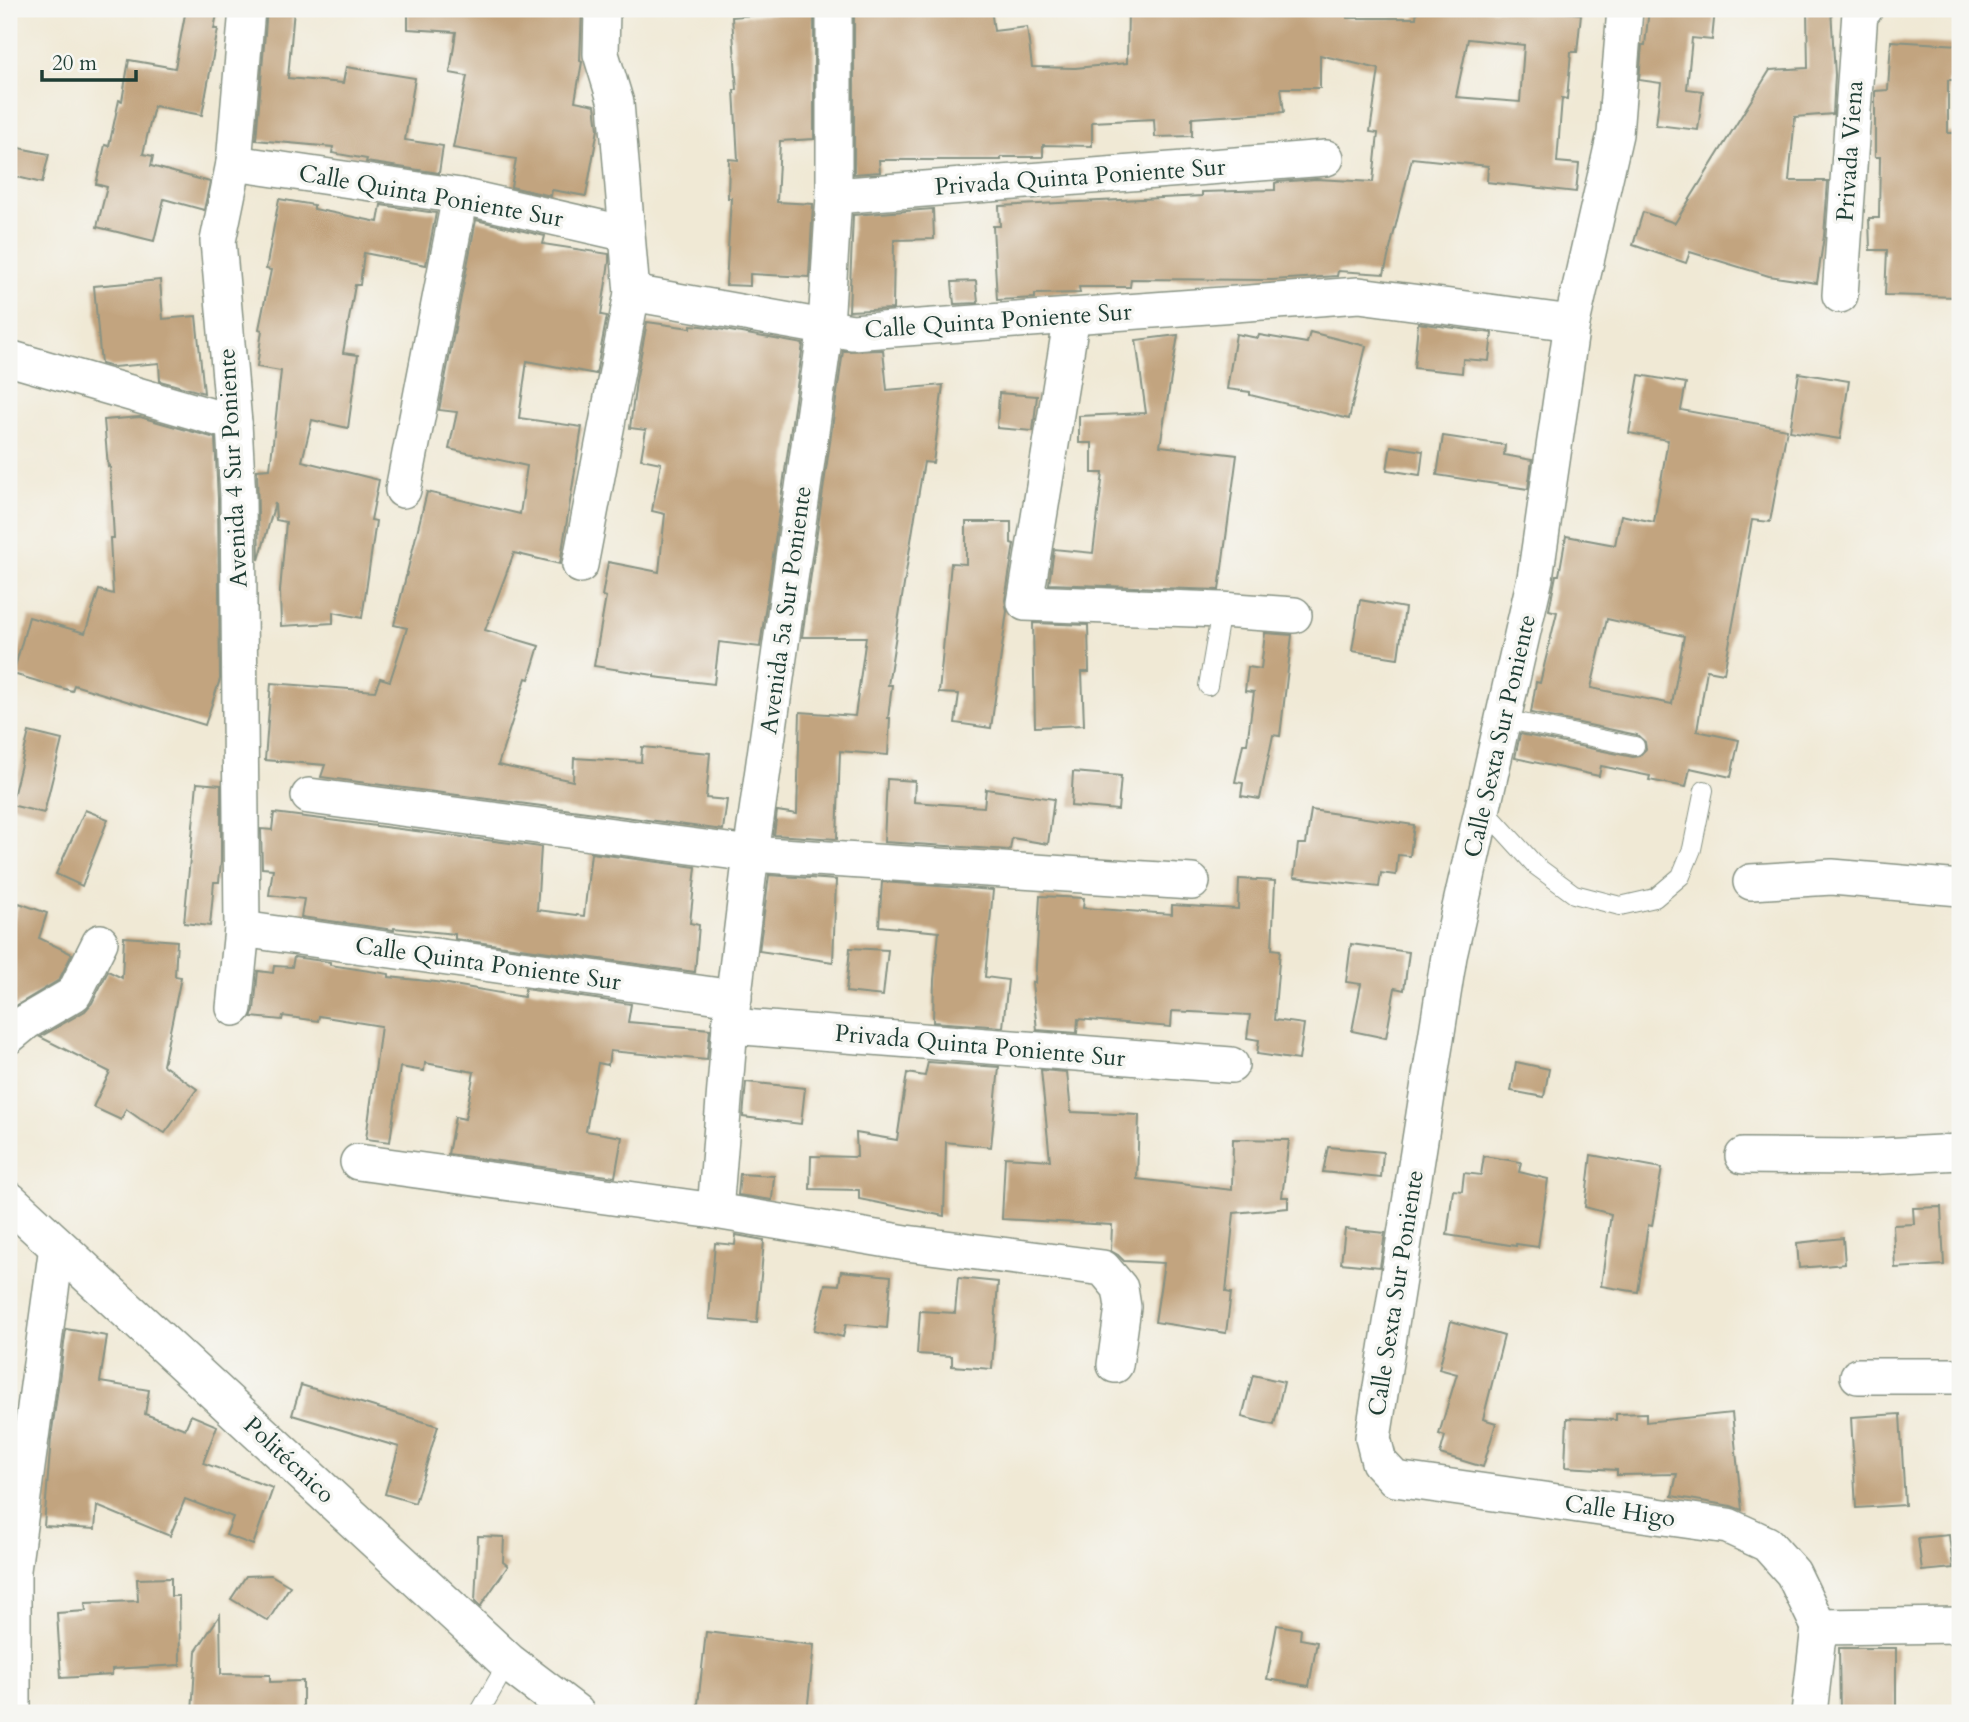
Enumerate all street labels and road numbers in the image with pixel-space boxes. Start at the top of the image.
street label: Privada Viena [1829,79,1871,223]
street label: Privada Quinta Poniente Sur [933,150,1227,204]
street label: Calle Quinta Poniente Sur [296,156,566,236]
street label: Calle Quinta Poniente Sur [863,295,1133,347]
street label: Avenida 4 Sur Poniente [210,347,256,589]
street label: Avenida 5a Sur Poniente [752,484,820,736]
street label: Calle Sexta Sur Poniente [1456,611,1544,861]
street label: Calle Quinta Poniente Sur [353,929,623,999]
street label: Privada Quinta Poniente Sur [833,1017,1127,1075]
street label: Calle Sexta Sur Poniente [1360,1168,1432,1418]
street label: Politécnico [236,1409,342,1511]
street label: Calle Higo [1562,1487,1678,1535]

